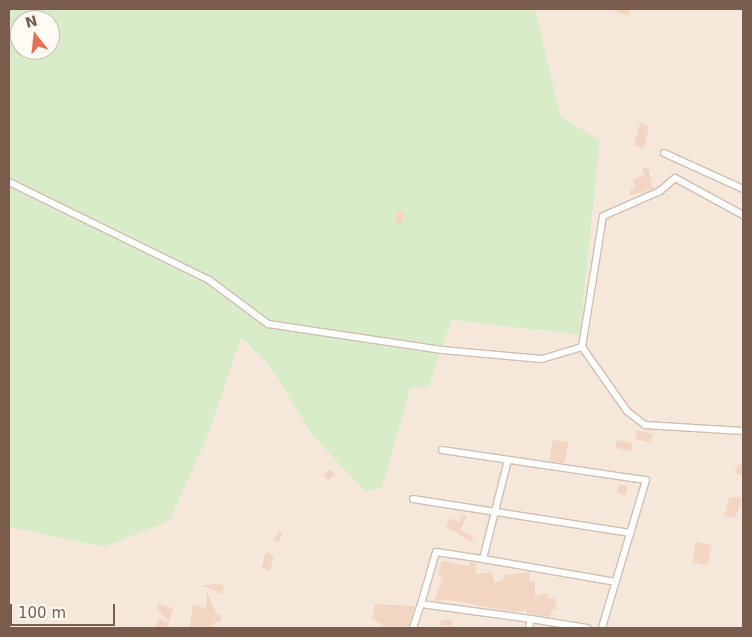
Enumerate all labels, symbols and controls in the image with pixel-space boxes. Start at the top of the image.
north arrow [10,10,60,60]
text: N [23,12,39,31]
scale bar [12,594,118,626]
text: 100 m [18,604,66,622]

